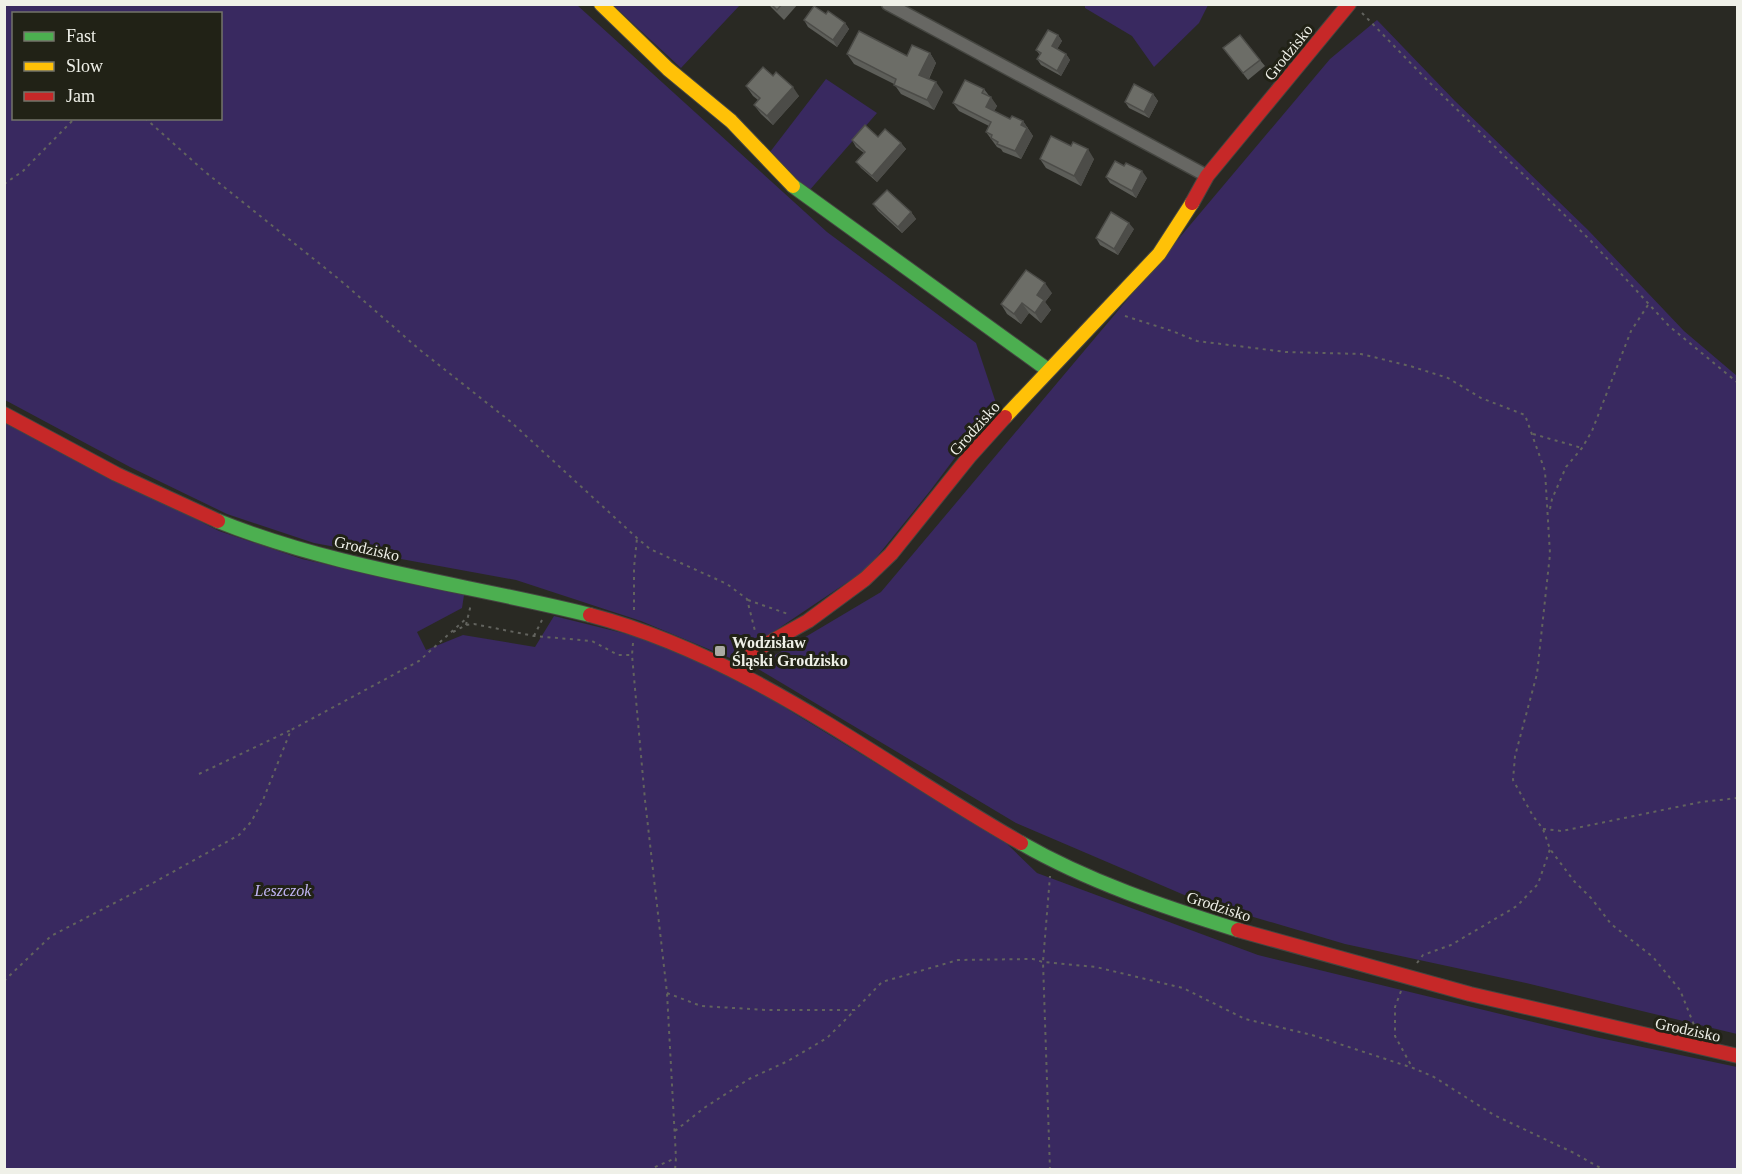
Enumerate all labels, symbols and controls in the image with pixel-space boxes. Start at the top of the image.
legend [12,12,222,120]
street label: Grodzisko [1261,21,1316,84]
text: Fast [66,26,96,46]
text: Slow [66,56,103,76]
text: Jam [66,86,95,106]
street label: Grodzisko [946,398,1003,459]
street label: Grodzisko [333,533,401,564]
place label: Wodzisław Śląski Grodzisko [732,634,848,670]
marker: Wodzisław Śląski Grodzisko [713,644,727,658]
park label: Leszczok [254,882,312,899]
street label: Grodzisko [1185,888,1253,925]
street label: Grodzisko [1654,1014,1722,1045]

